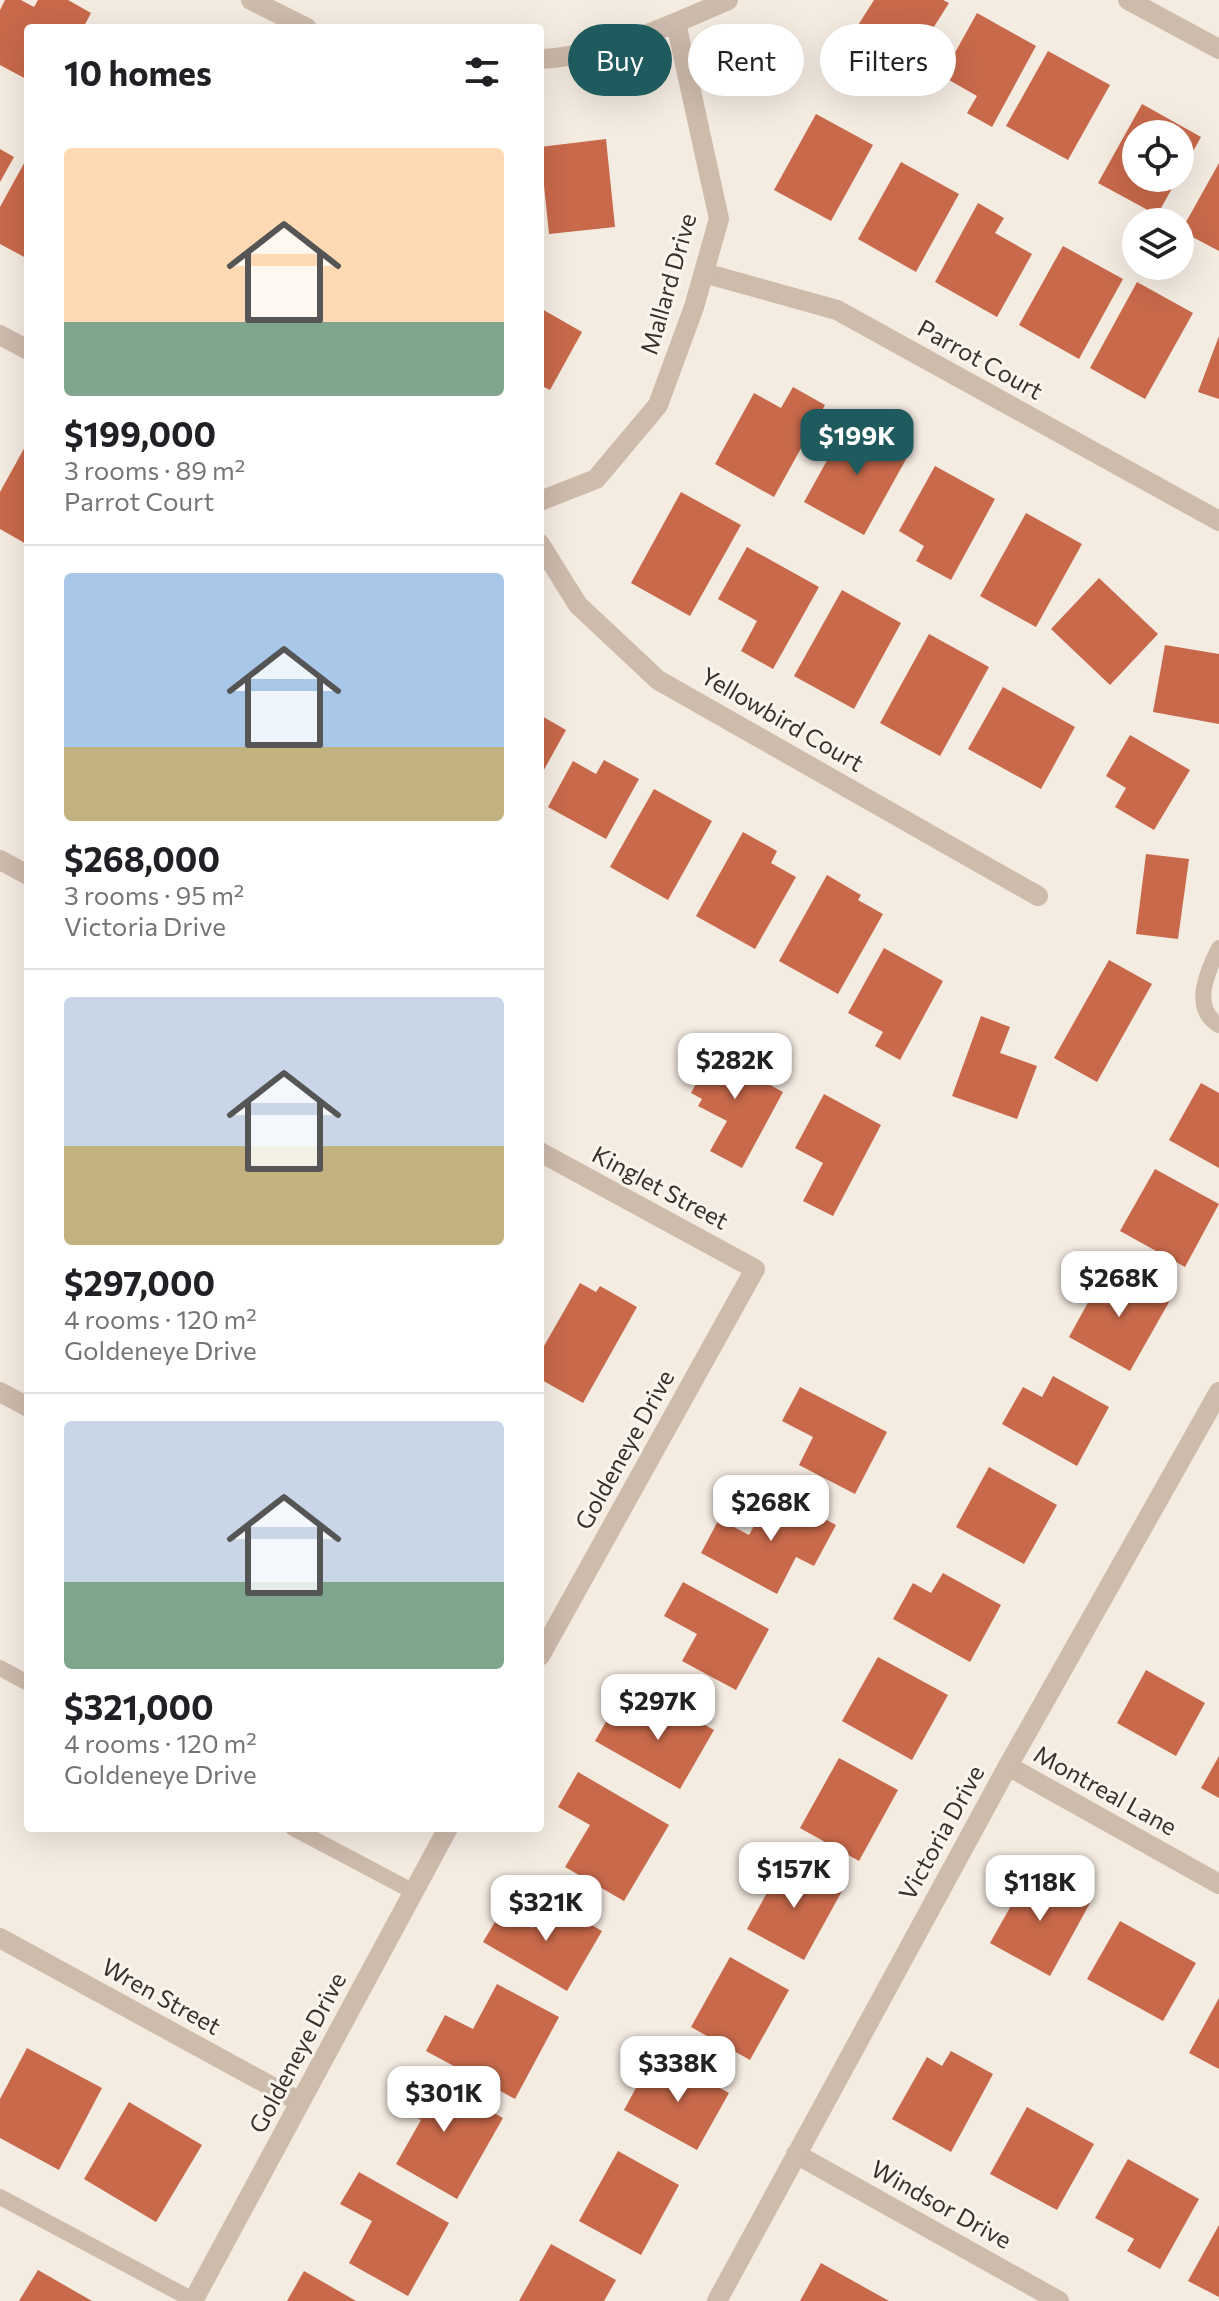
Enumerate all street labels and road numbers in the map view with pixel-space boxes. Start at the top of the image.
street label: Mallard Drive [634,210,702,358]
street label: Parrot Court [913,312,1049,405]
street label: Yellowbird Court [696,660,869,777]
street label: Kinglet Street [588,1139,734,1235]
street label: Goldeneye Drive [568,1364,679,1534]
street label: Montreal Lane [1029,1739,1182,1841]
street label: Victoria Drive [892,1760,990,1905]
street label: Wren Street [97,1951,226,2040]
street label: Goldeneye Drive [242,1967,351,2138]
street label: Windsor Drive [867,2153,1017,2254]

